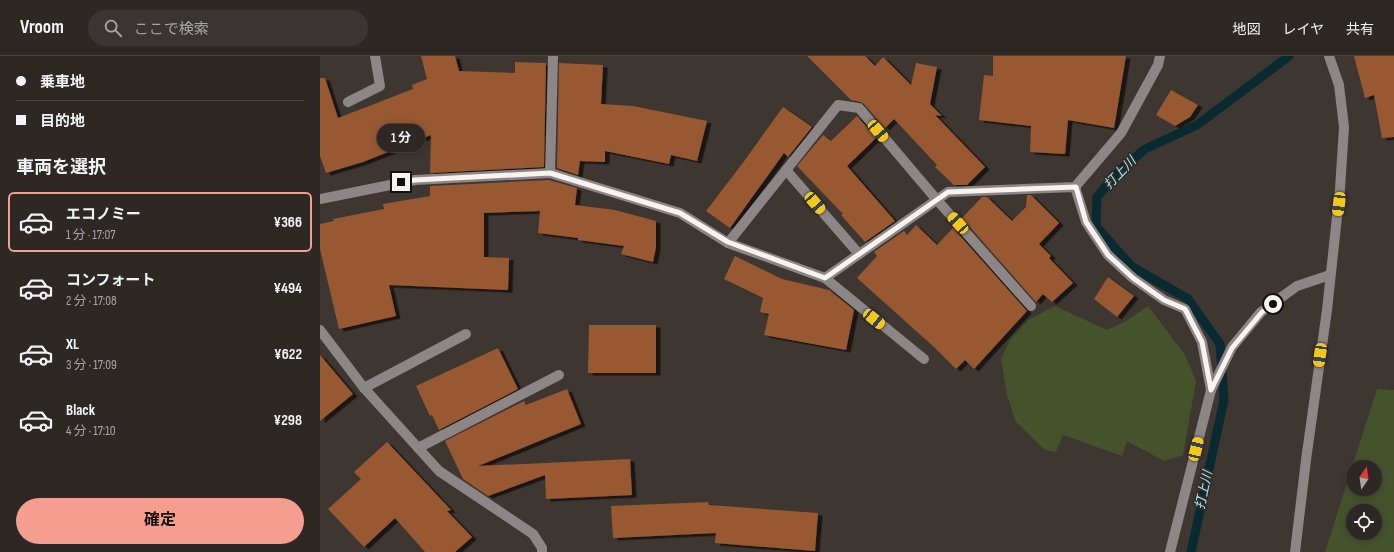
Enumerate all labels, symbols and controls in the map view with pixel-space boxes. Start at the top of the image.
search box [88,10,368,46]
text: Vroom [20,16,64,39]
icon: search [102,17,124,39]
text: ここで検索 [134,20,209,39]
text: 地図 [1232,21,1260,38]
text: レイヤ [1282,21,1324,38]
text: 共有 [1346,21,1374,38]
text: 乗車地 [40,73,85,92]
text: 目的地 [40,112,85,131]
car [866,118,890,144]
callout: 1 分 [377,124,425,152]
text: 1 分 [391,130,411,146]
water label: 打上川 [1101,152,1141,193]
text: 車両を選択 [16,157,106,178]
route end [392,173,410,191]
car [803,190,827,216]
car [1332,191,1346,217]
icon: car [18,204,54,240]
text: エコノミー [66,205,141,224]
car [946,210,970,236]
text: ¥366 [273,213,302,232]
text: 1 分 · 17:07 [66,227,115,243]
icon: car [18,270,54,306]
text: コンフォート [66,271,156,290]
text: ¥494 [273,279,302,298]
text: 2 分 · 17:08 [66,293,117,309]
route start [1264,295,1282,313]
car [861,307,887,331]
text: XL [66,335,79,354]
icon: car [18,336,54,372]
car [1312,342,1328,368]
text: ¥622 [274,345,302,364]
text: 3 分 · 17:09 [66,357,117,373]
text: Black [66,401,95,420]
icon: car [18,402,54,438]
text: ¥298 [274,411,302,430]
text: 4 分 · 17:10 [66,423,116,439]
car [1187,436,1205,462]
north arrow [1346,460,1382,496]
map controls [1346,460,1382,540]
water label: 打上川 [1192,467,1216,511]
button: 確定 [16,498,304,544]
button: locate [1346,504,1382,540]

